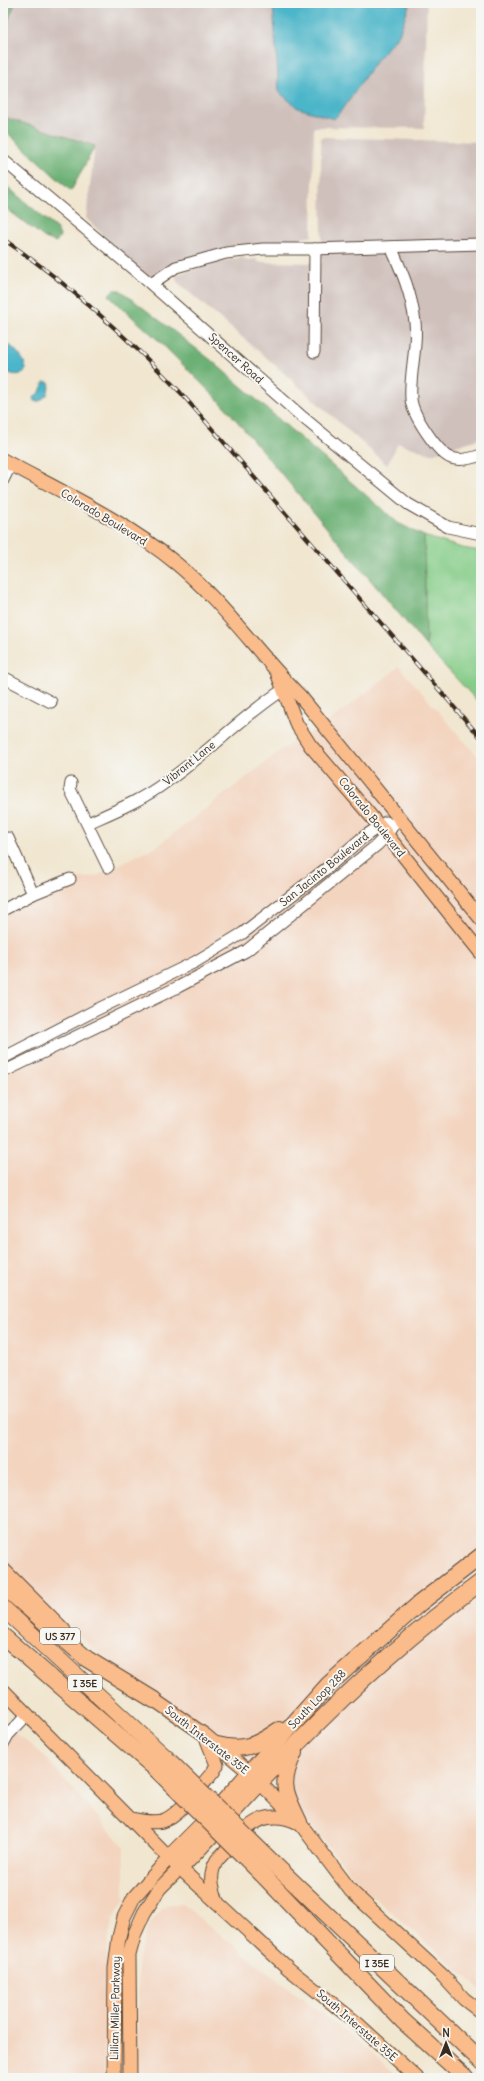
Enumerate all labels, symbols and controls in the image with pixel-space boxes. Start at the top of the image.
street label: Spencer Road [206,330,267,387]
street label: Colorado Boulevard [58,486,150,549]
street label: Vibrant Lane [160,738,218,788]
street label: Colorado Boulevard [336,774,409,860]
street label: San Jacinto Boulevard [277,828,372,909]
road number: US 377 [40,1628,80,1644]
street label: South Loop 288 [285,1666,349,1732]
road number: I 35E [68,1675,102,1691]
street label: South Interstate 35E [162,1703,252,1777]
road number: I 35E [360,1955,394,1971]
street label: Lillian Miller Parkway [107,1956,123,2060]
street label: South Interstate 35E [314,1986,400,2064]
north arrow [426,2023,466,2063]
text: N [442,2026,450,2040]

